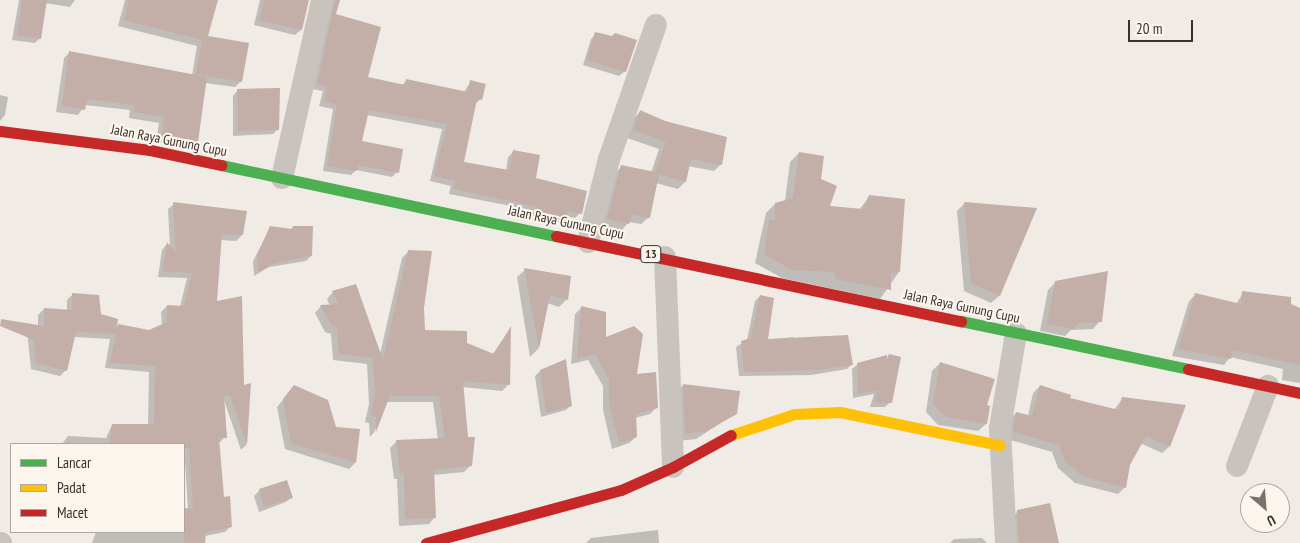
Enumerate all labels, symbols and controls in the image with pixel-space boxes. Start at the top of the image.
scale bar [1130,10,1195,42]
text: 20 m [1136,19,1162,38]
street label: Jalan Raya Gunung Cupu [110,121,228,159]
street label: Jalan Raya Gunung Cupu [507,202,625,242]
road number: 13 [640,244,662,264]
street label: Jalan Raya Gunung Cupu [903,286,1021,326]
legend [10,443,185,533]
text: Lancar [57,453,91,472]
text: Padat [57,478,86,497]
north arrow [1240,483,1290,533]
text: Macet [57,503,88,522]
text: U [1264,511,1279,530]

